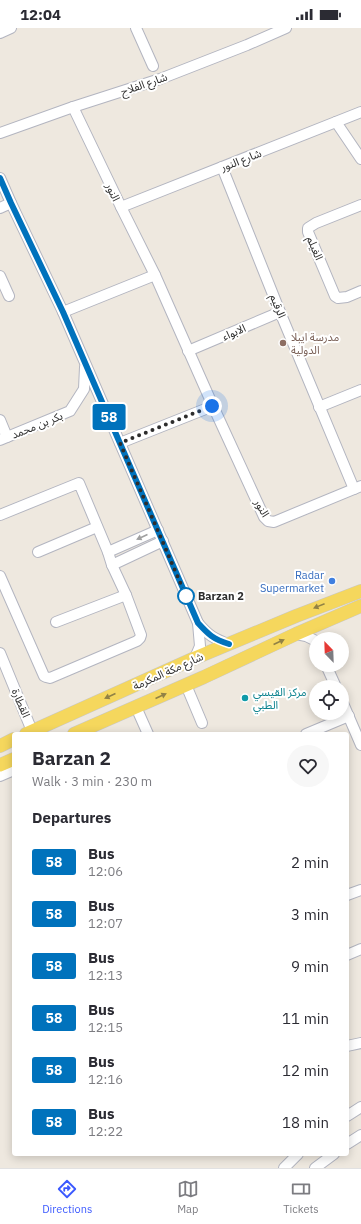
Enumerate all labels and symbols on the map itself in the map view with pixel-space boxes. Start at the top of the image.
street label: شارع الفلاح [119,69,170,99]
street label: شارع النور [218,146,264,175]
street label: النور [102,180,123,203]
street label: الغيلم [302,234,326,263]
street label: الرقيم [265,292,289,321]
street label: الابواء [220,321,248,343]
place label: مدرسة ايبلا الدولية [291,330,339,357]
marker: مدرسة ايبلا الدولية [278,338,288,348]
your location [202,396,222,416]
line badge: 58 [91,404,127,430]
street label: بكر بن محمد [9,408,65,442]
street label: النور [251,496,273,520]
one-way arrow [136,534,147,540]
place label: Radar Supermarket [260,568,324,595]
marker: Radar Supermarket [327,576,337,586]
marker: Barzan 2 [177,587,195,605]
place label: Barzan 2 [198,589,244,603]
one-way arrow [313,604,325,610]
north arrow [309,632,349,672]
one-way arrow [273,639,285,645]
street label: شارع مكة المكرمة [131,649,206,694]
place label: مركز القيسي الطبي [253,685,307,715]
street label: القطارة [9,686,33,720]
one-way arrow [104,693,116,700]
one-way arrow [155,693,166,699]
marker: مركز القيسي الطبي [240,693,250,703]

